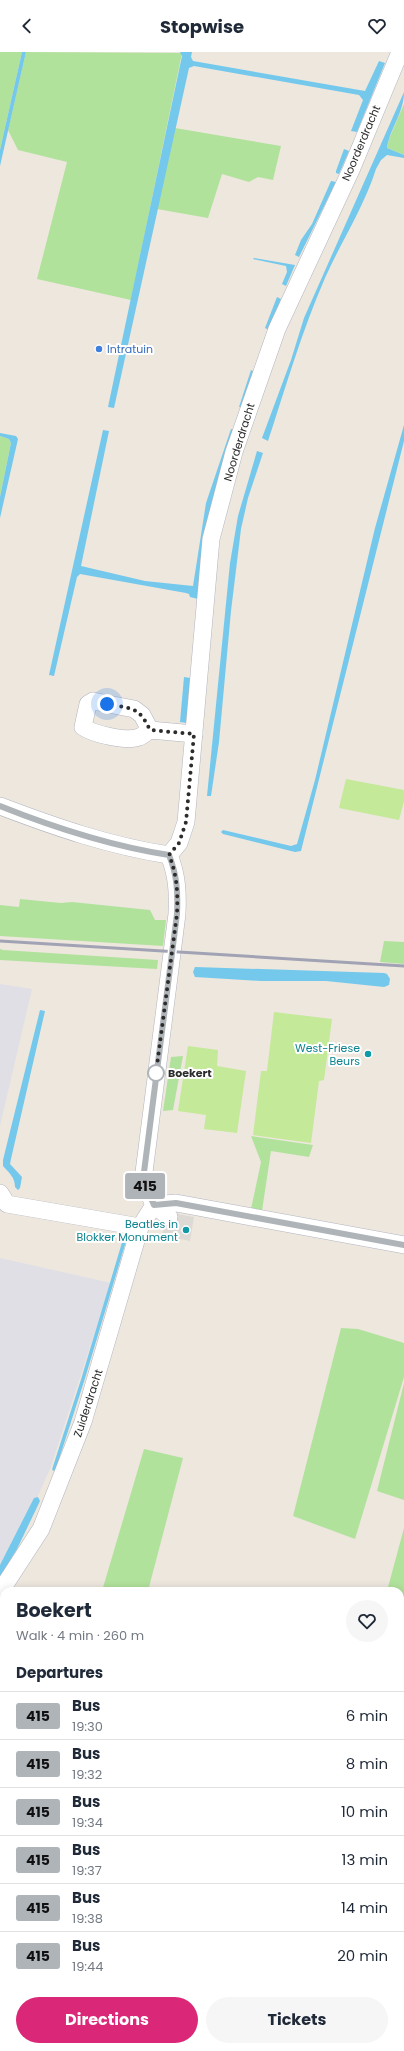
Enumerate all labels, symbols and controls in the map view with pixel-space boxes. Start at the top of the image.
text: Stopwise [160,14,244,39]
icon: back [16,15,38,37]
icon: heart [366,15,388,37]
street label: Noorderdracht [338,103,384,183]
place label: Intratuin [107,341,153,357]
marker: Intratuin [94,344,104,354]
street label: Noorderdracht [220,401,258,483]
your location [97,694,117,714]
place label: West-Friese Beurs [295,1040,360,1069]
marker: West-Friese Beurs [363,1049,373,1059]
marker: Boekert [147,1064,165,1082]
place label: Boekert [168,1065,212,1081]
line badge: 415 [122,1173,168,1199]
text: 415 [133,1176,157,1196]
place label: Beatles in Blokker Monument [77,1216,178,1245]
marker: Beatles in Blokker Monument [181,1225,191,1235]
street label: Zuiderdracht [69,1367,107,1439]
text: Boekert [16,1597,92,1624]
button: heart [346,1600,388,1642]
text: Walk · 4 min · 260 m [16,1626,144,1645]
text: Departures [16,1662,103,1683]
text: Bus [72,1695,100,1716]
text: 6 min [346,1705,388,1726]
text: 415 [26,1706,50,1726]
text: 19:30 [72,1717,103,1736]
text: Bus [72,1743,100,1764]
text: 8 min [346,1753,388,1774]
text: 415 [26,1754,50,1774]
text: 19:32 [72,1765,102,1784]
text: Bus [72,1791,100,1812]
text: 10 min [341,1801,388,1822]
text: 415 [26,1802,50,1822]
text: 19:34 [72,1813,103,1832]
text: Bus [72,1839,100,1860]
text: 13 min [342,1849,388,1870]
text: 415 [26,1850,50,1870]
text: 19:37 [72,1861,102,1880]
text: Bus [72,1887,100,1908]
text: 14 min [341,1897,388,1918]
text: 415 [26,1898,50,1918]
text: 19:38 [72,1909,103,1928]
text: Bus [72,1935,100,1956]
text: 20 min [337,1945,388,1966]
text: 415 [26,1946,50,1966]
text: 19:44 [72,1957,103,1976]
button: Directions [16,1997,198,2043]
button: Tickets [206,1997,388,2043]

